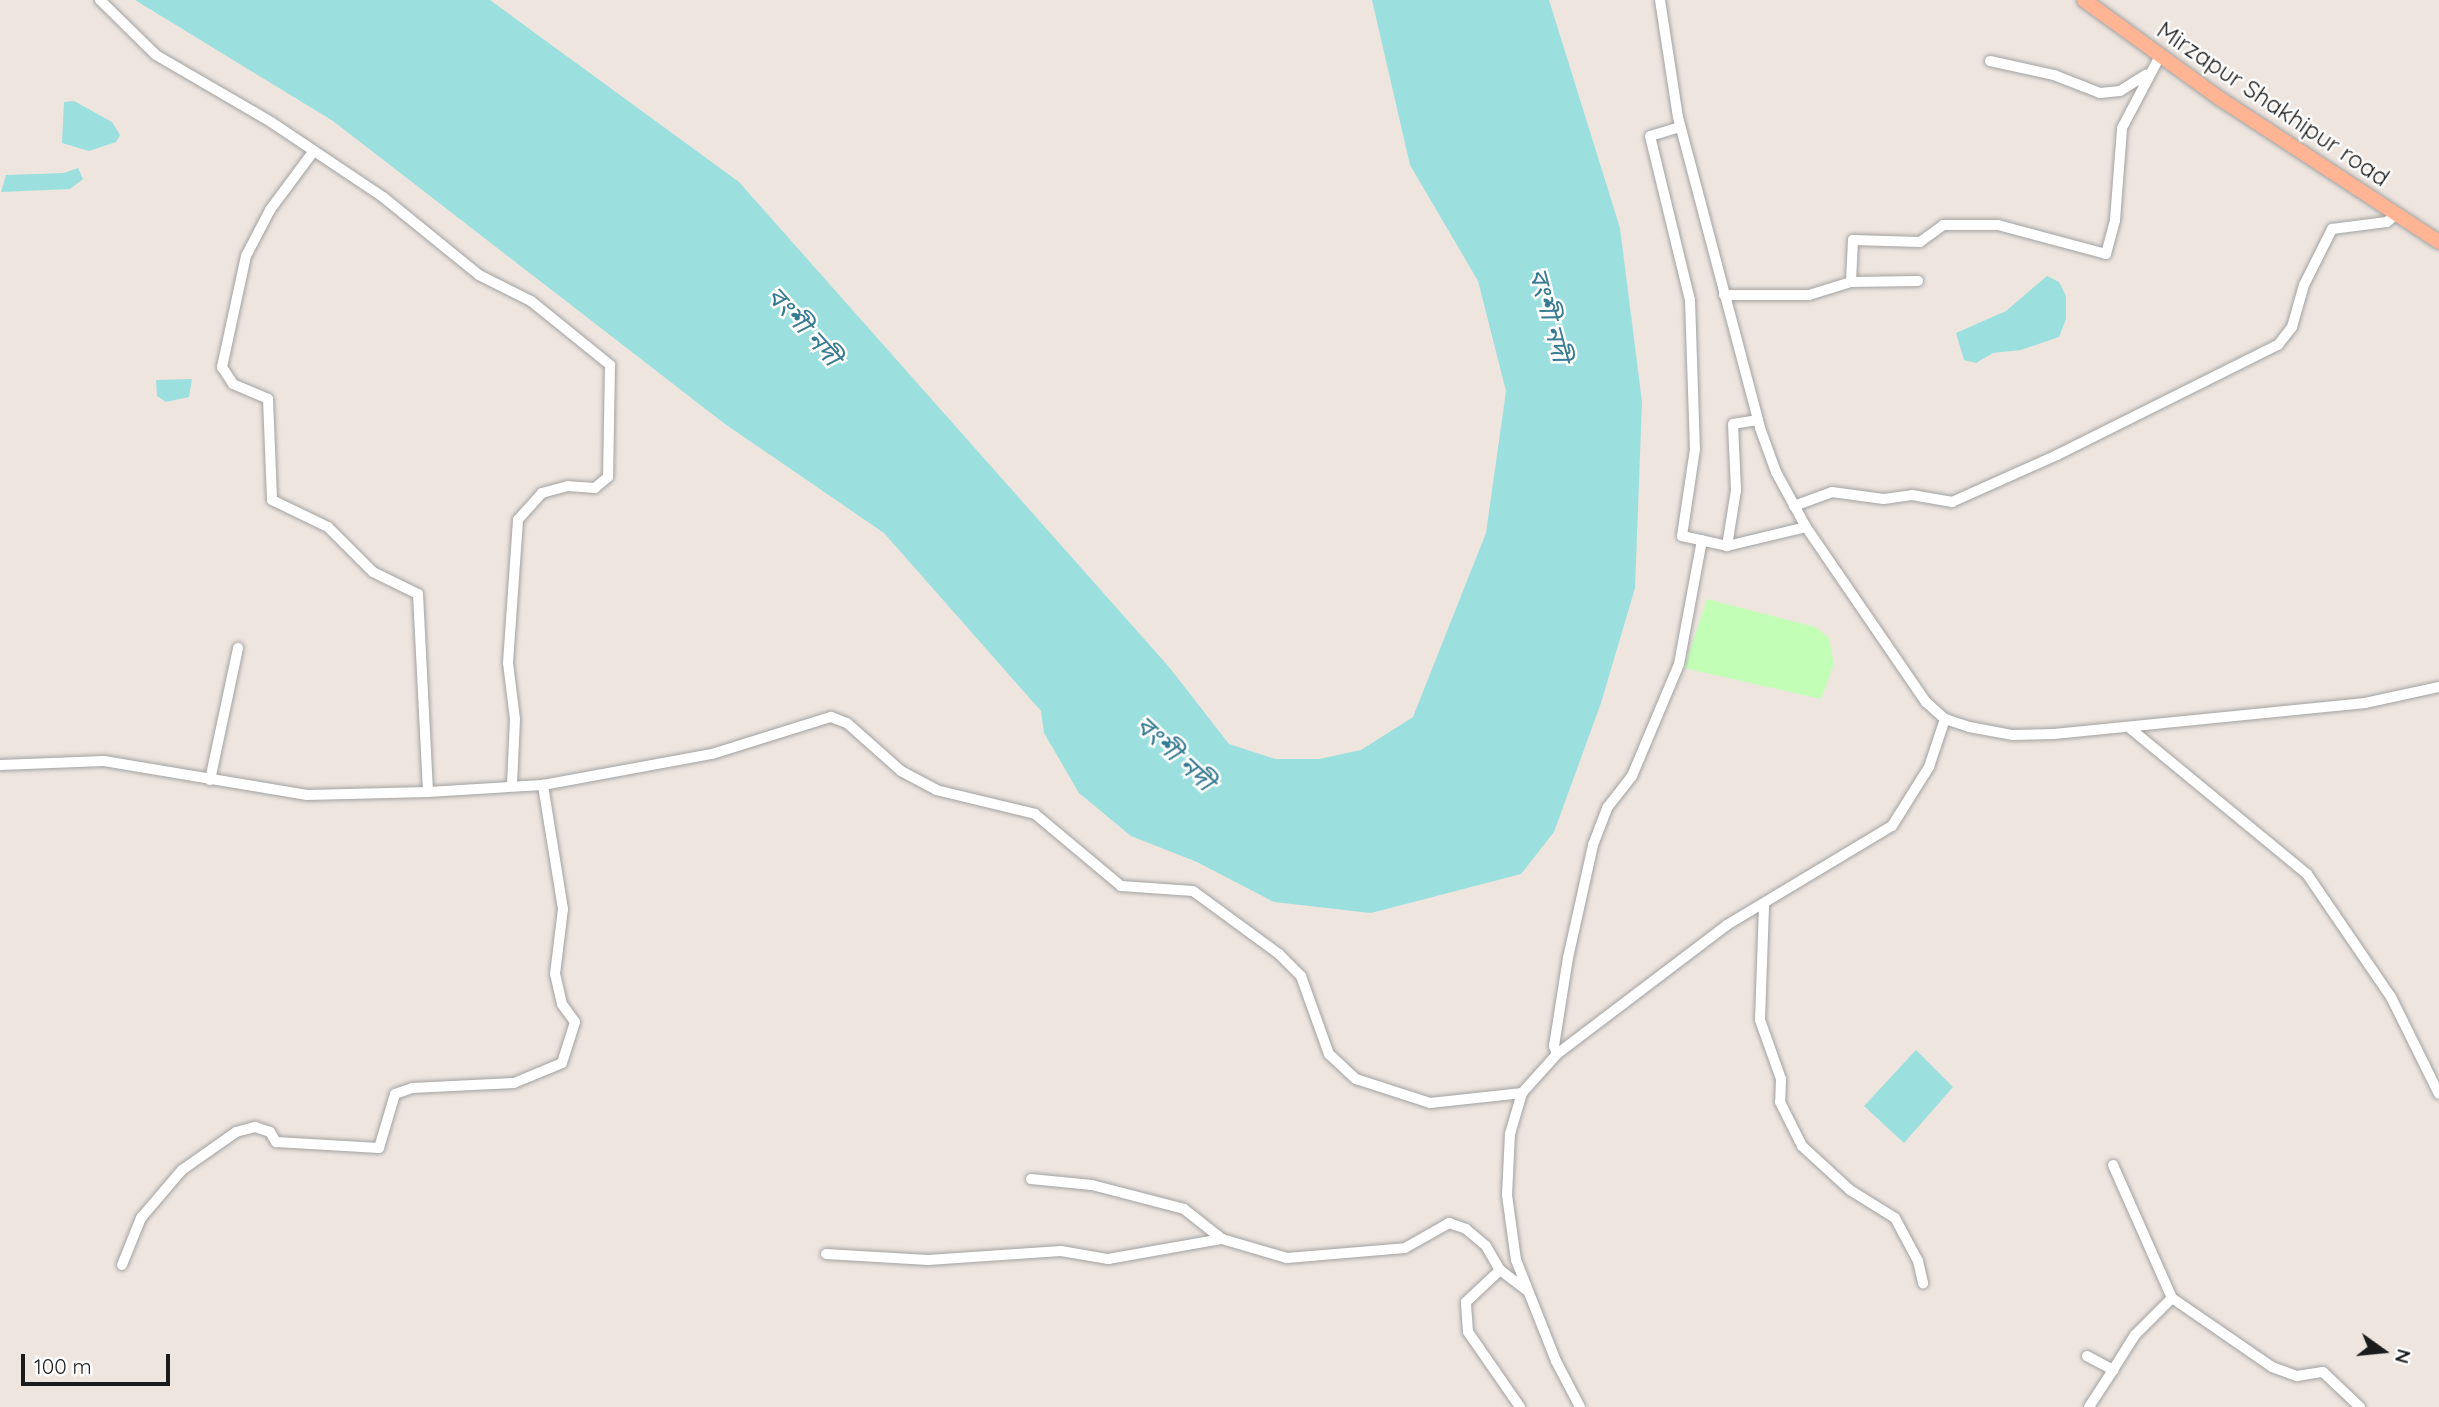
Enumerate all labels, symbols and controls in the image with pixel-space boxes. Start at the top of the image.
street label: Mirzapur Shakhipur road [2151,16,2395,192]
water label: বংশী নদী [1523,265,1577,365]
water label: বংশী নদী [760,280,848,372]
water label: বংশী নদী [1129,709,1221,797]
north arrow [2348,1316,2418,1386]
scale bar [24,1340,173,1384]
text: N [2390,1347,2417,1366]
text: 100 m [34,1353,92,1379]

